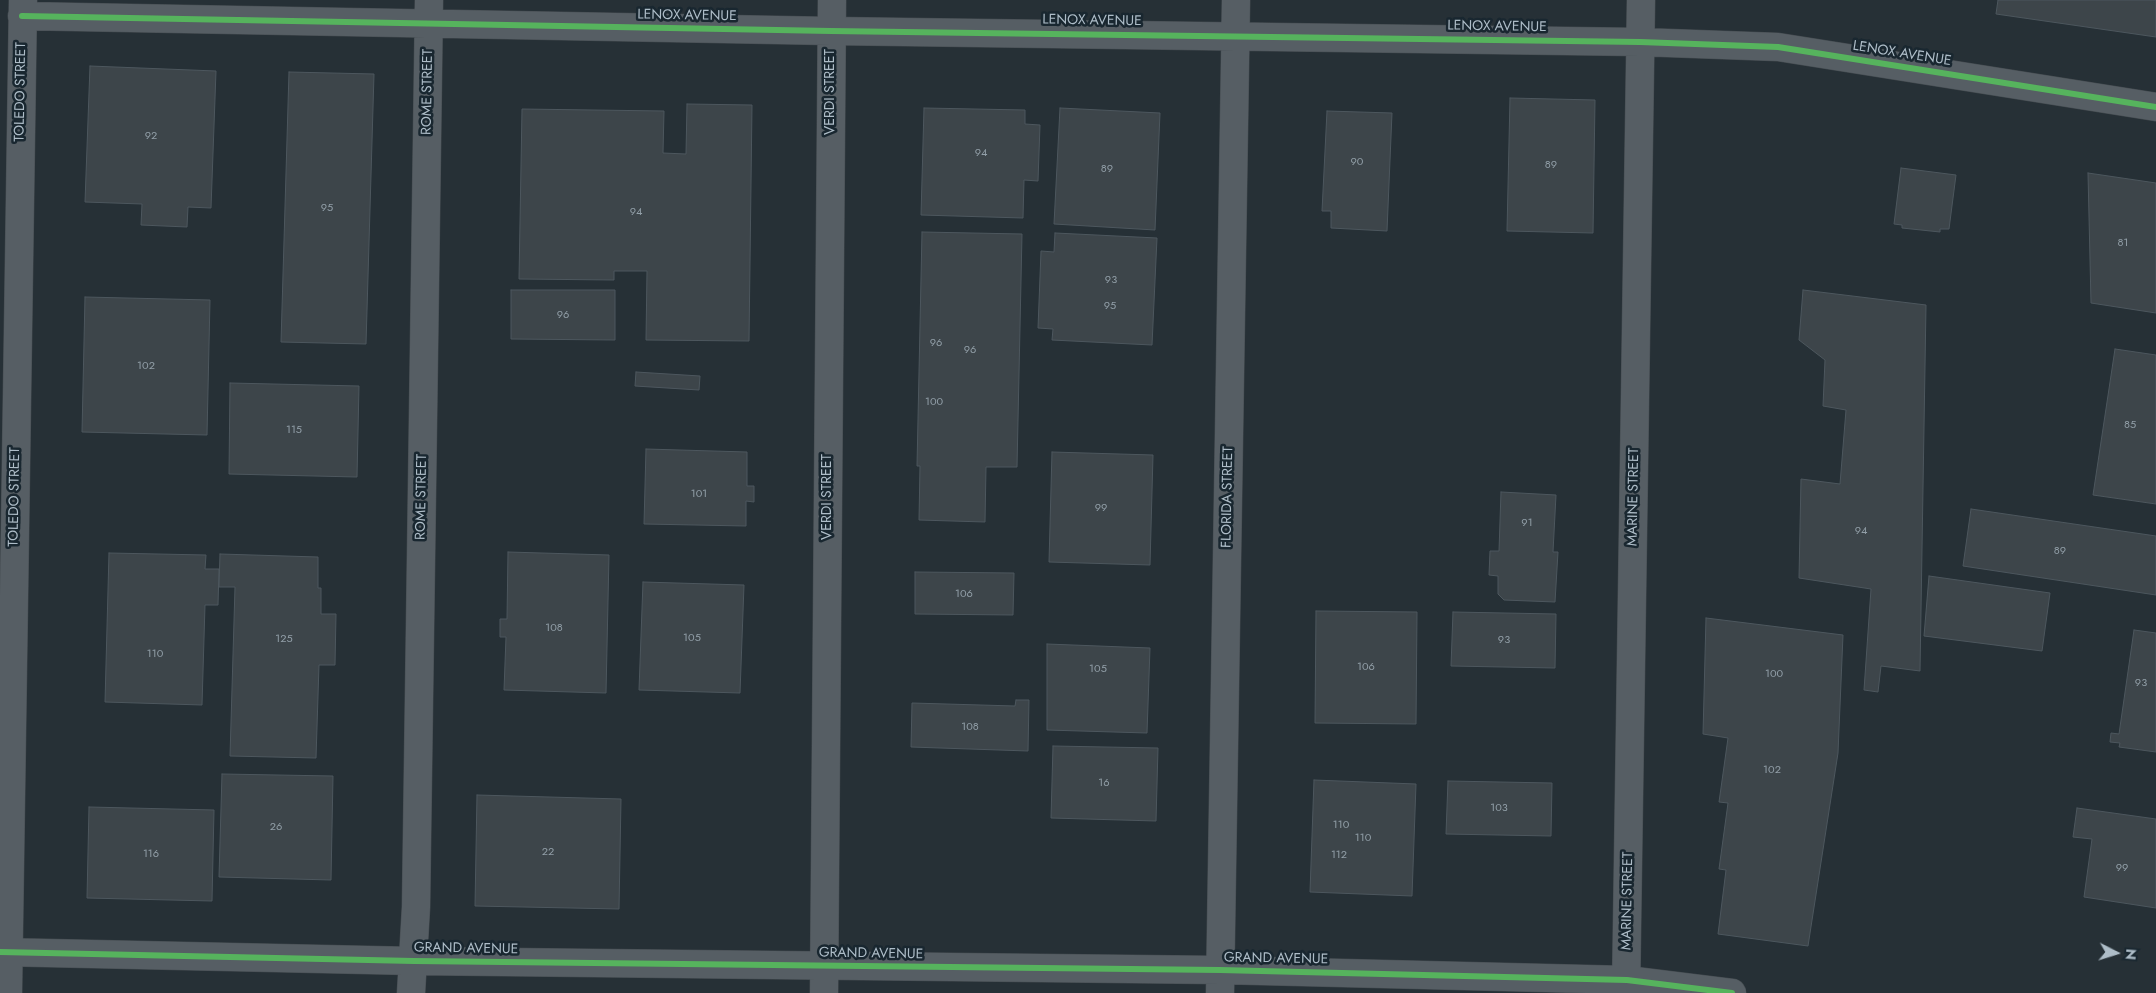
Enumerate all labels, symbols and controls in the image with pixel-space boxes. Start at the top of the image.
street label: LENOX AVENUE [637,7,737,25]
street label: LENOX AVENUE [1042,12,1142,30]
street label: LENOX AVENUE [1447,18,1547,36]
street label: LENOX AVENUE [1852,38,1952,70]
street label: TOLEDO STREET [12,42,30,142]
street label: ROME STREET [419,49,437,135]
street label: VERDI STREET [823,49,839,135]
house number: 92 [145,129,157,143]
house number: 94 [975,146,987,160]
house number: 90 [1351,155,1363,169]
house number: 89 [1545,158,1557,172]
house number: 89 [1101,162,1113,176]
house number: 95 [321,201,333,215]
house number: 94 [630,205,642,219]
house number: 81 [2118,236,2128,250]
house number: 93 [1105,273,1117,287]
house number: 95 [1104,299,1116,313]
house number: 96 [557,308,569,322]
house number: 96 [930,336,942,350]
house number: 96 [964,343,976,357]
house number: 102 [137,359,155,373]
house number: 100 [925,395,943,409]
house number: 85 [2124,418,2136,432]
house number: 115 [286,423,302,437]
street label: FLORIDA STREET [1219,446,1237,548]
street label: TOLEDO STREET [6,447,24,547]
street label: MARINE STREET [1625,448,1643,546]
street label: ROME STREET [413,454,431,540]
street label: VERDI STREET [820,454,836,540]
house number: 101 [691,487,707,501]
house number: 99 [1095,501,1107,515]
house number: 91 [1521,516,1533,530]
house number: 94 [1855,524,1867,538]
house number: 89 [2054,544,2066,558]
house number: 106 [955,587,973,601]
house number: 108 [545,621,563,635]
house number: 105 [683,631,701,645]
house number: 125 [275,632,293,646]
house number: 93 [1498,633,1510,647]
house number: 110 [147,647,163,661]
house number: 106 [1357,660,1375,674]
house number: 105 [1089,662,1107,676]
house number: 100 [1765,667,1783,681]
house number: 93 [2135,676,2147,690]
house number: 108 [961,720,979,734]
house number: 102 [1763,763,1781,777]
house number: 16 [1098,776,1110,790]
house number: 103 [1490,801,1508,815]
house number: 110 [1333,818,1349,832]
house number: 26 [270,820,282,834]
house number: 110 [1355,831,1371,845]
house number: 22 [542,845,554,859]
house number: 116 [143,847,159,861]
house number: 112 [1331,848,1347,862]
street label: MARINE STREET [1619,852,1637,950]
house number: 99 [2116,861,2128,875]
north arrow [2091,928,2141,978]
street label: GRAND AVENUE [414,940,518,958]
street label: GRAND AVENUE [819,945,923,963]
text: N [2120,948,2141,961]
street label: GRAND AVENUE [1224,950,1328,968]

